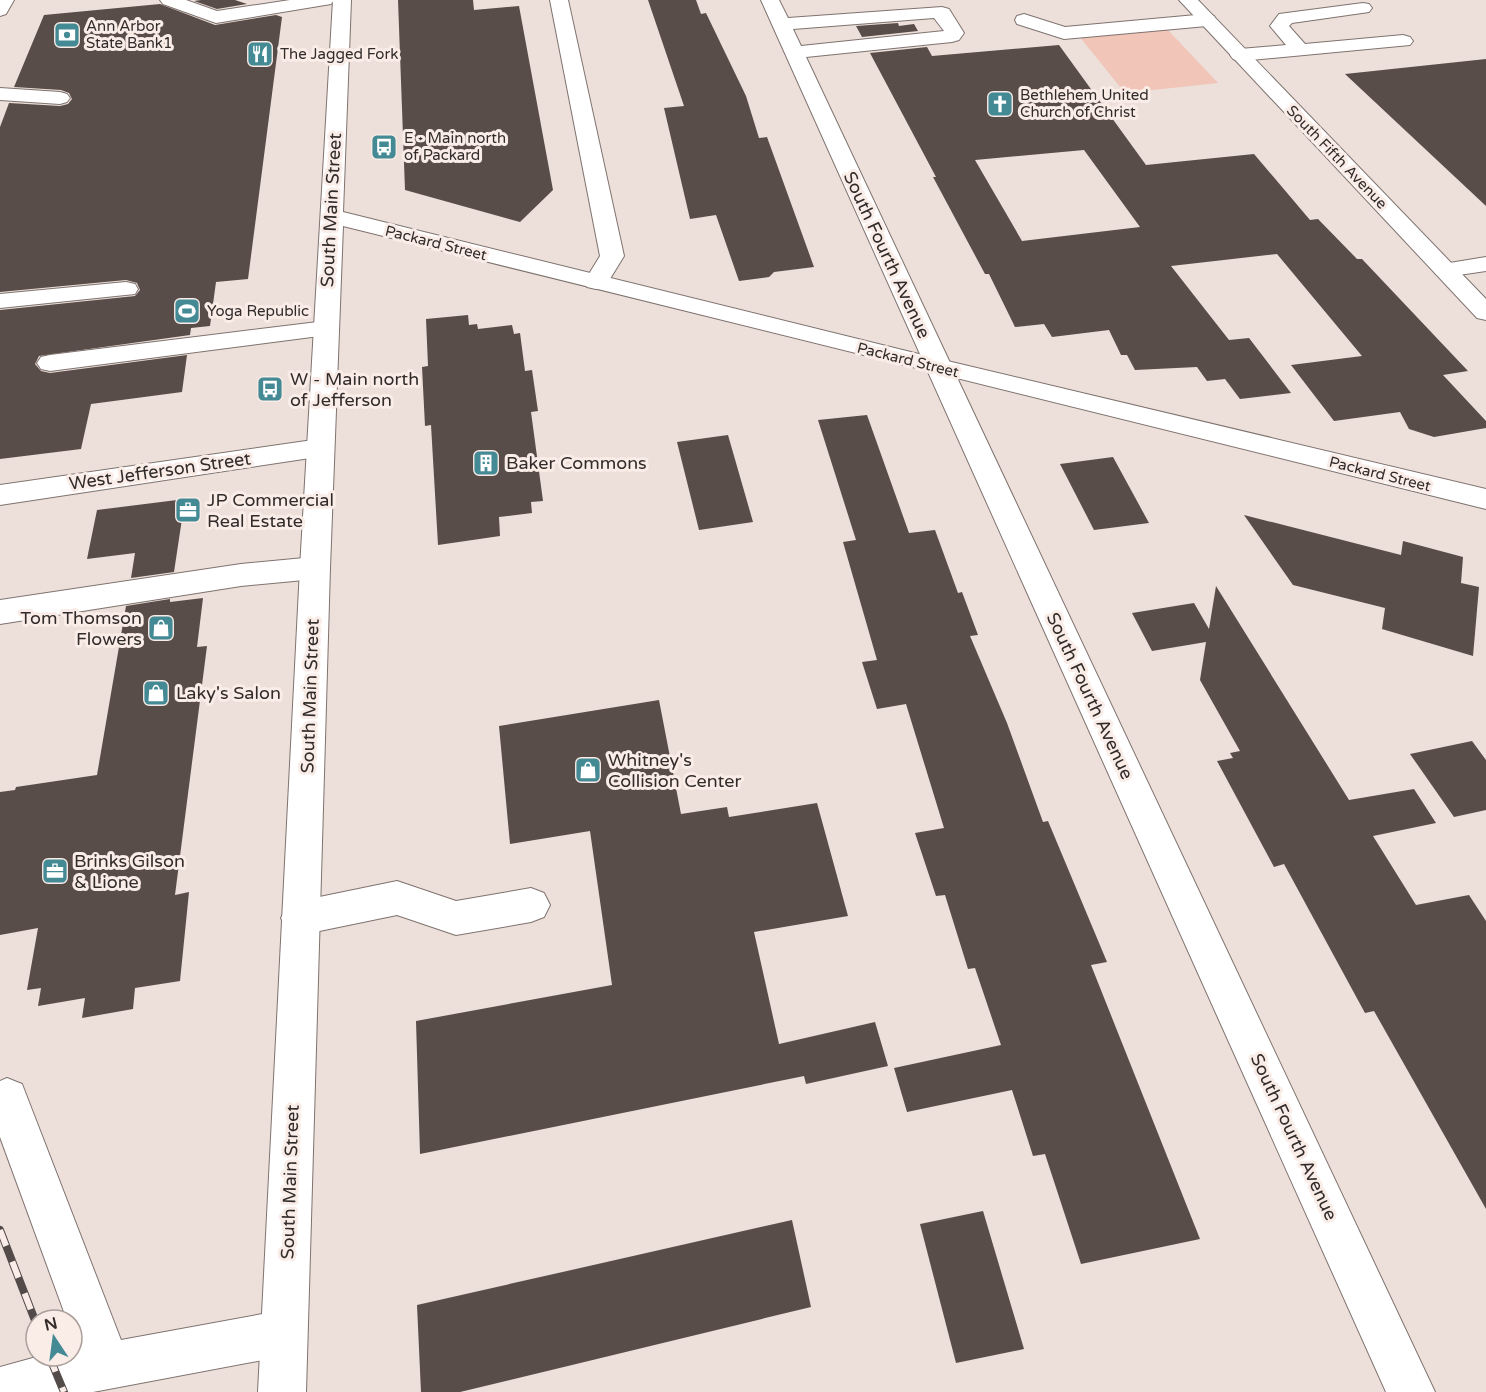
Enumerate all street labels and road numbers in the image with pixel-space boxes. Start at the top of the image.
street label: South Fifth Avenue [1283,101,1391,213]
street label: South Main Street [316,132,346,288]
street label: South Fourth Avenue [839,168,935,342]
street label: Packard Street [383,222,489,264]
street label: Packard Street [855,339,961,381]
street label: West Jefferson Street [68,447,252,495]
street label: Packard Street [1327,453,1433,495]
street label: South Fourth Avenue [1042,609,1138,783]
street label: South Main Street [296,618,324,774]
street label: South Fourth Avenue [1246,1050,1342,1224]
street label: South Main Street [276,1104,304,1260]

